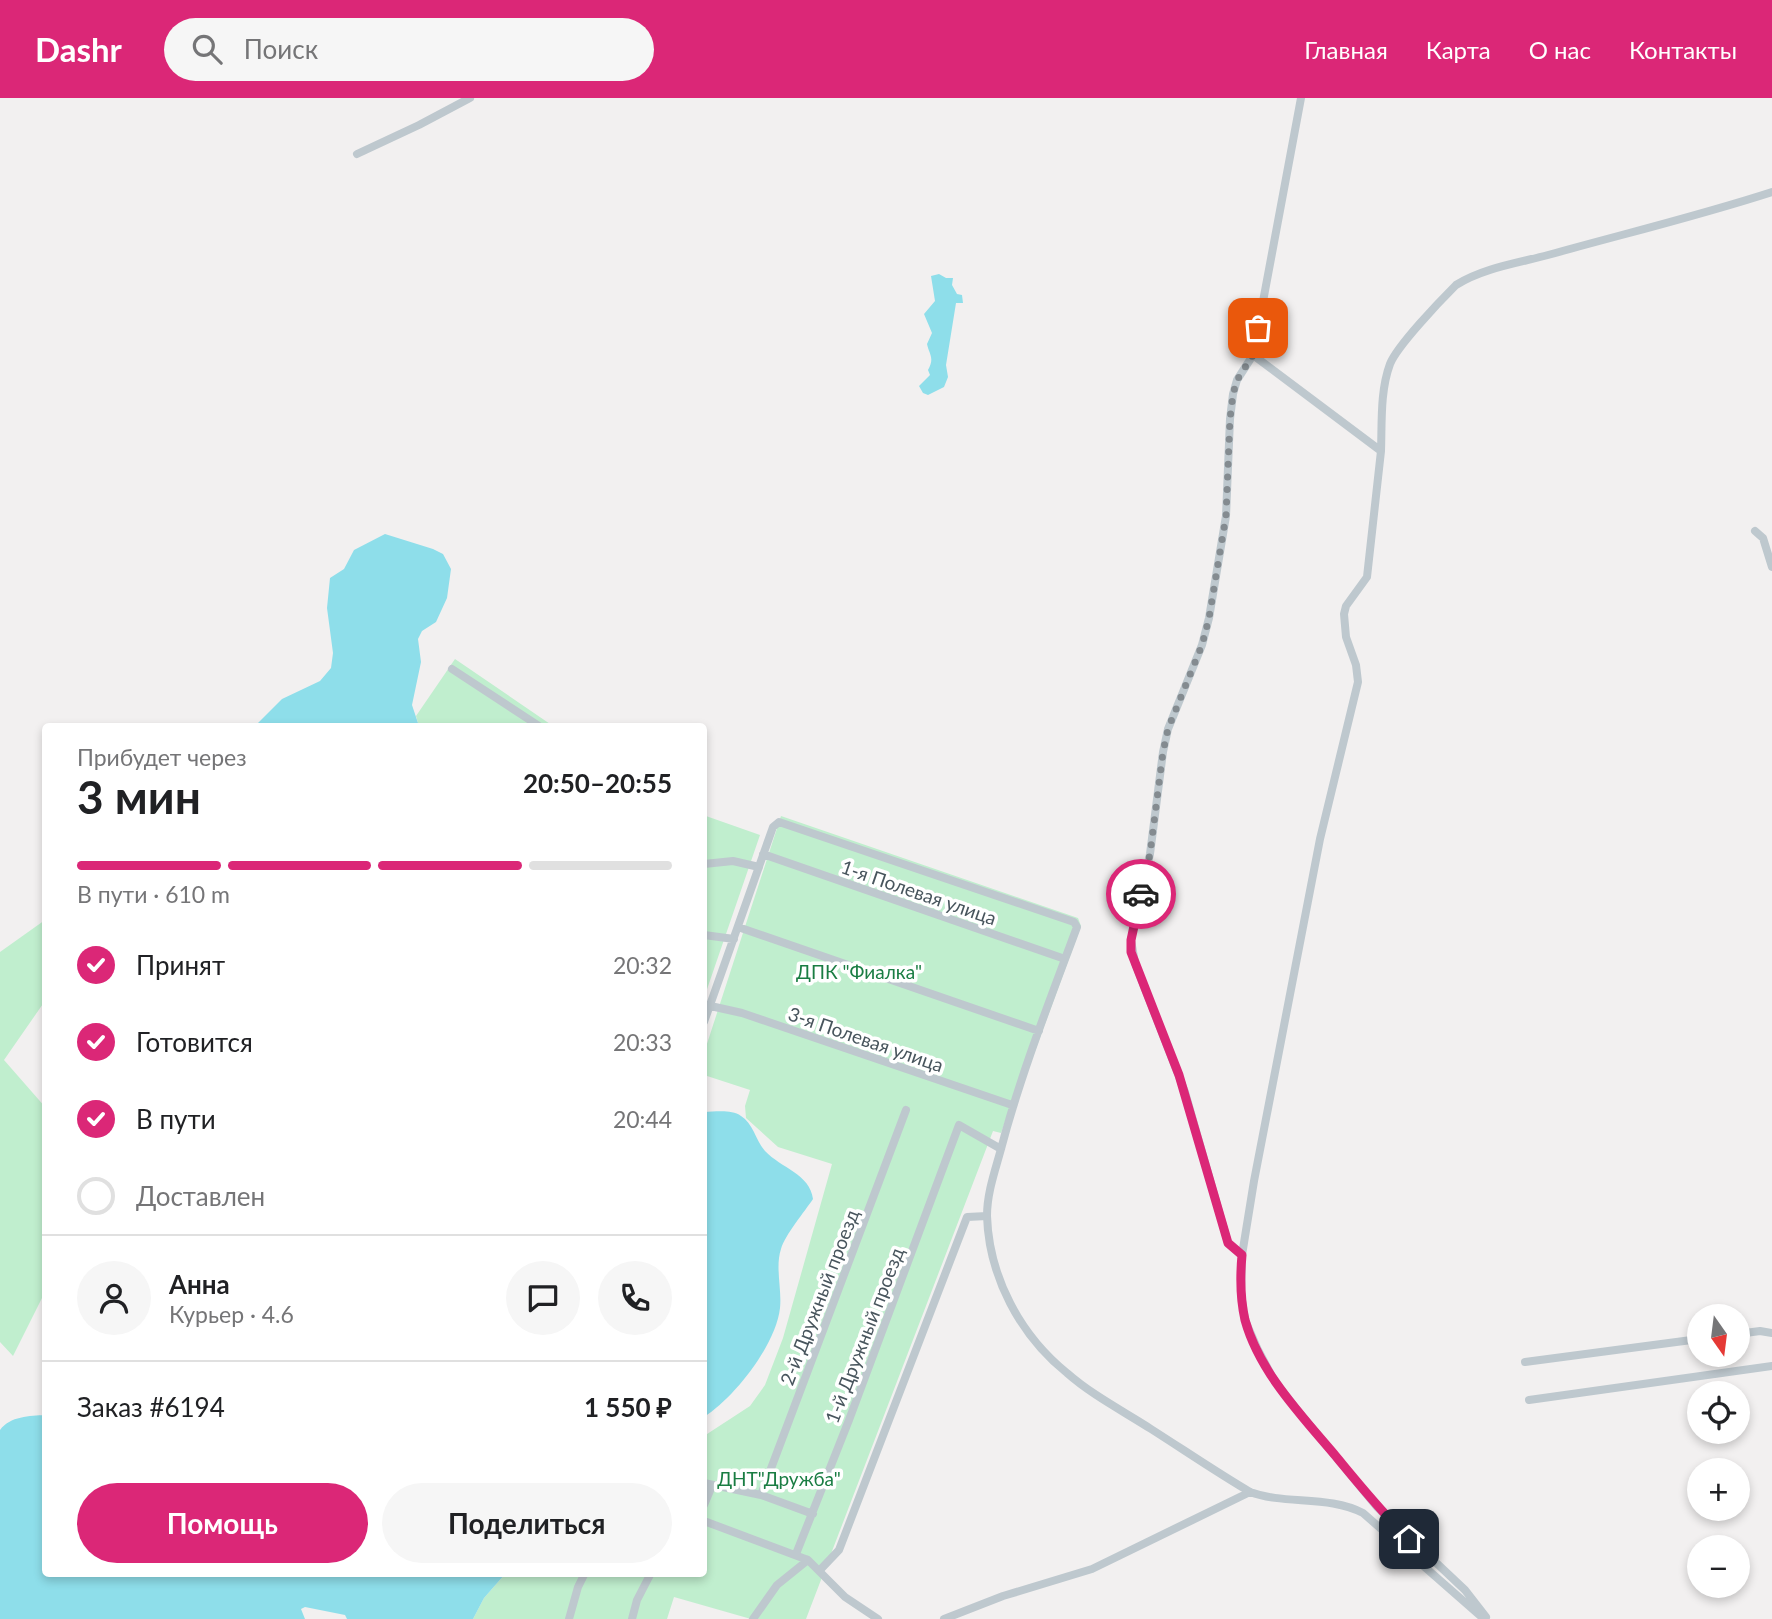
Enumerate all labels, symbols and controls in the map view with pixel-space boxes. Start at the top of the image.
search box [164,18,654,81]
text: Dashr [35,29,122,69]
icon: search [188,30,226,68]
text: Поиск [244,33,318,65]
text: Главная [1304,35,1388,64]
text: Карта [1426,35,1491,64]
text: О нас [1529,35,1591,64]
text: Контакты [1629,35,1737,64]
pin [1228,298,1288,358]
icon: bag [1239,309,1277,347]
text: Прибудет через [77,743,247,771]
text: 20:50–20:55 [523,767,672,799]
text: 3 мин [77,769,201,824]
street label: 1-я Полевая улица [838,855,1000,929]
courier [1106,859,1176,929]
icon: car [1122,875,1160,913]
text: В пути · 610 m [77,880,230,908]
icon: check [77,946,115,984]
text: Принят [136,949,225,981]
text: 20:32 [613,951,672,979]
park label: ДПК "Фиалка" [796,960,922,983]
street label: 3-я Полевая улица [785,1002,947,1076]
icon: check [77,1023,115,1061]
text: Готовится [136,1026,253,1058]
text: 20:33 [613,1028,672,1056]
icon: check [77,1100,115,1138]
text: В пути [136,1103,216,1135]
text: 20:44 [613,1105,672,1133]
text: Доставлен [136,1180,265,1212]
street label: 2-й Дружный проезд [775,1206,863,1388]
street label: 1-й Дружный проезд [820,1244,908,1426]
button: person [77,1261,151,1335]
button: chat [506,1261,580,1335]
button: phone [598,1261,672,1335]
text: Анна [169,1268,230,1300]
text: Курьер · 4.6 [169,1300,294,1328]
north arrow [1687,1304,1750,1367]
map controls [1687,1304,1750,1598]
button: locate [1687,1381,1750,1444]
text: Заказ #6194 [77,1391,225,1423]
text: 1 550 ₽ [584,1391,672,1423]
button: + [1687,1458,1750,1521]
park label: ДНТ"Дружба" [717,1467,841,1490]
button: Помощь [77,1483,368,1563]
button: Поделиться [382,1483,672,1563]
pin [1379,1509,1439,1569]
icon: home [1390,1520,1428,1558]
button: − [1687,1535,1750,1598]

